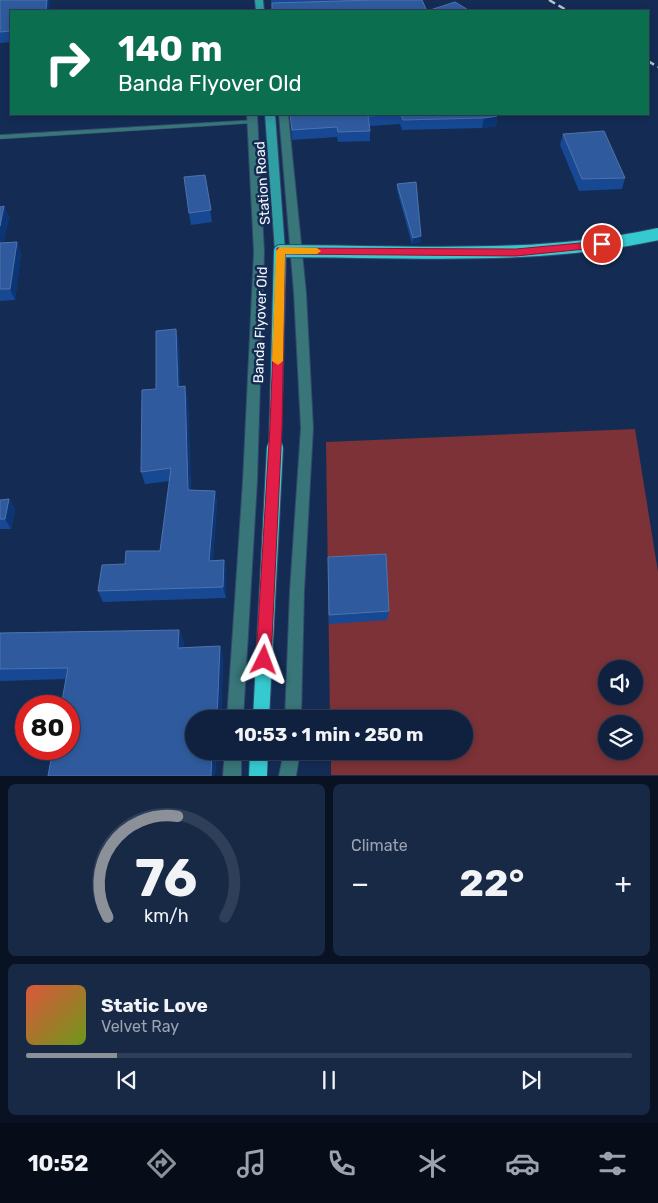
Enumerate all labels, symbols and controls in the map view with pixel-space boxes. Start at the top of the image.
text: 140 m [118,28,223,70]
icon: right [35,30,100,95]
text: Banda Flyover Old [118,70,302,97]
street label: Station Road [251,141,274,225]
pin [581,223,623,265]
icon: arrive [588,230,616,258]
street label: Banda Flyover Old [250,266,271,384]
position arrow [237,633,289,685]
map controls [598,660,643,760]
button: sound [598,660,643,705]
speed limit sign: 80 [15,695,80,760]
button: layers [598,715,643,760]
text: 10:53 · 1 min · 250 m [235,723,423,746]
text: Climate [351,836,408,855]
text: 76 [135,847,198,909]
text: 22° [459,860,524,906]
text: − [351,867,369,900]
text: + [615,867,632,900]
text: km/h [144,905,189,926]
text: Static Love [101,994,208,1017]
text: Velvet Ray [101,1017,179,1036]
icon: previous [113,1066,141,1094]
icon: pause [315,1066,343,1094]
icon: next [517,1066,545,1094]
icon: directions [144,1146,179,1181]
icon: music [234,1146,269,1181]
icon: phone [324,1146,359,1181]
icon: climate [415,1146,450,1181]
icon: car [505,1146,540,1181]
icon: filters [595,1146,630,1181]
text: 10:52 [28,1150,88,1177]

